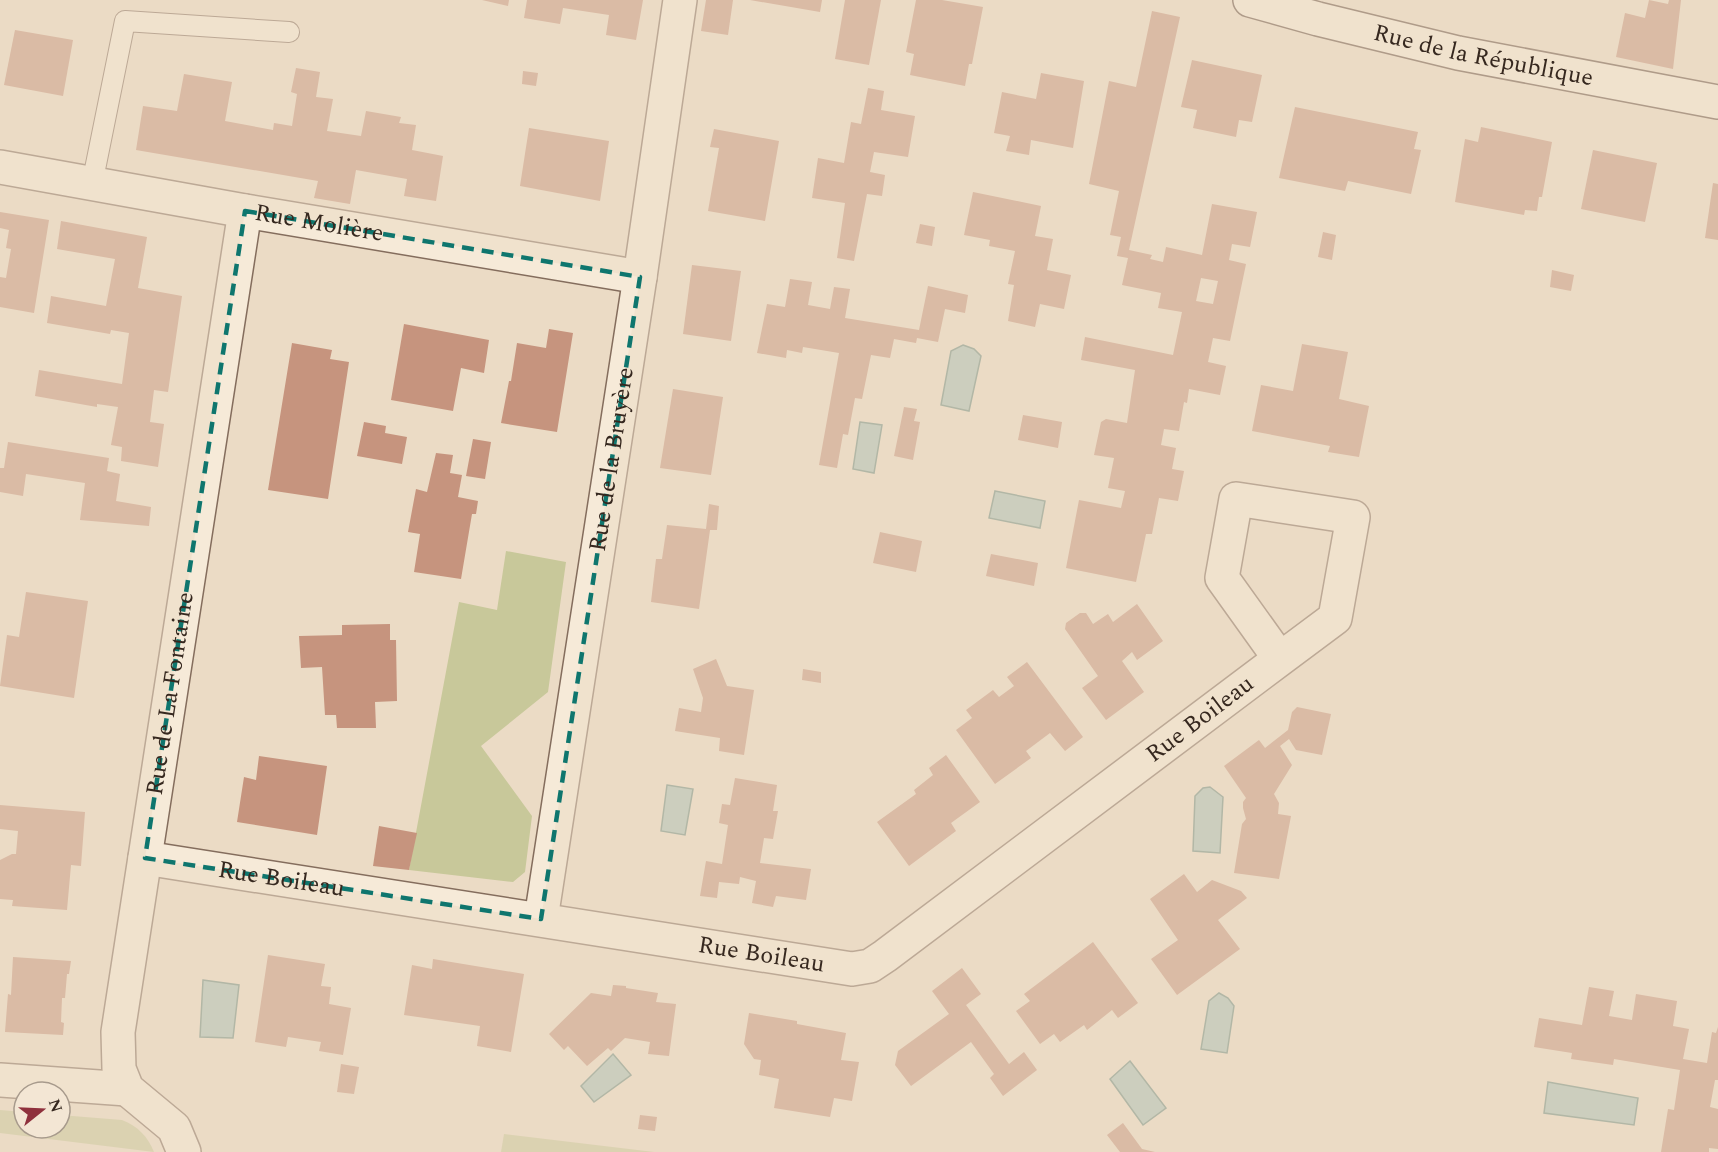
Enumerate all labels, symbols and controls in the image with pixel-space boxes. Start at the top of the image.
street label: Rue de la République [1370,15,1596,96]
street label: Rue Molière [252,195,386,252]
street label: Rue de la Bruyère [580,365,644,554]
street label: Rue de La Fontaine [137,589,204,798]
street label: Rue Boileau [1138,666,1262,772]
street label: Rue Boileau [216,852,347,907]
street label: Rue Boileau [696,927,827,982]
north arrow [12,1080,72,1140]
text: N [42,1096,69,1116]

